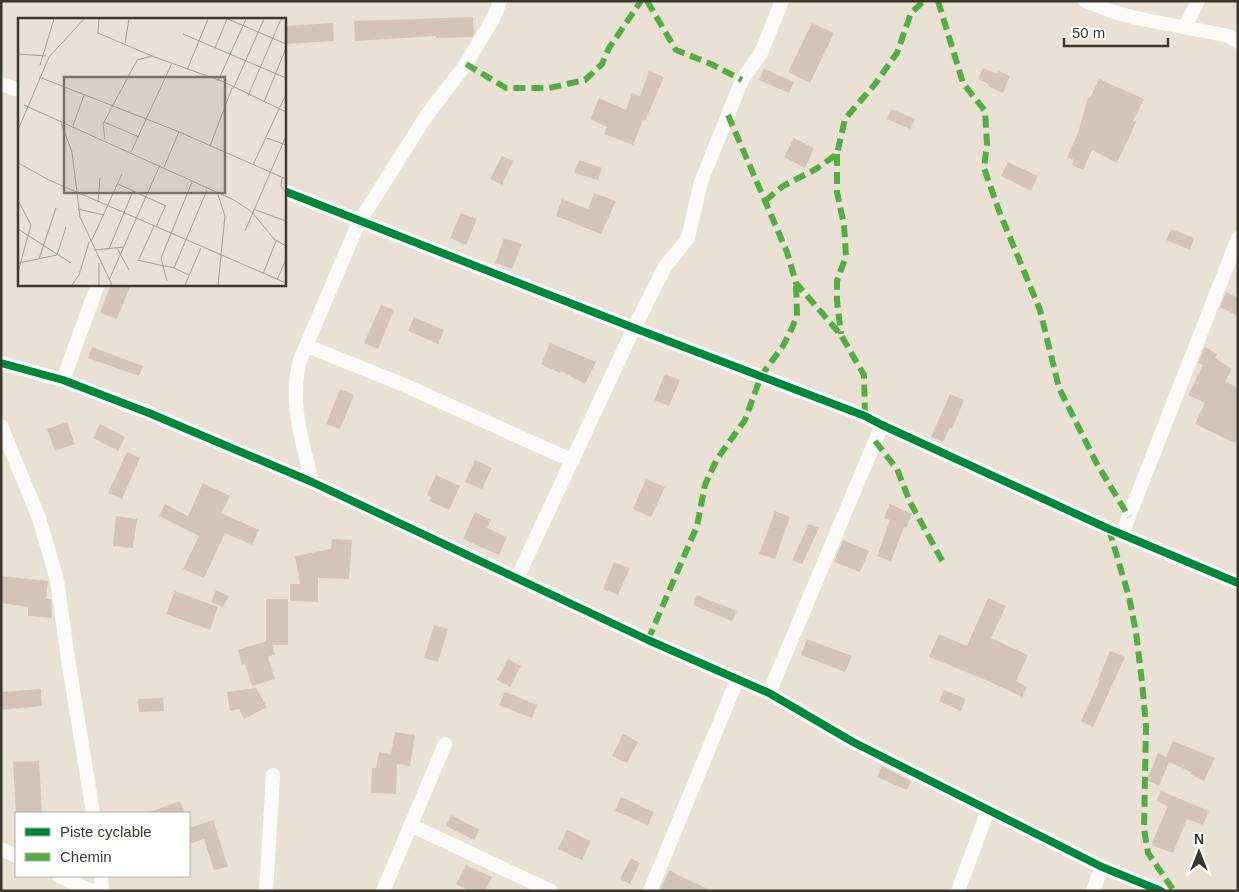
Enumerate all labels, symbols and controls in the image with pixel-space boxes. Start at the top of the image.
scale bar [1064,15,1168,47]
inset map [18,18,285,285]
text: 50 m [1072,24,1105,41]
legend [15,812,190,877]
text: Piste cyclable [60,823,152,840]
north arrow [1174,827,1224,877]
text: N [1194,831,1204,847]
text: Chemin [60,848,112,865]

